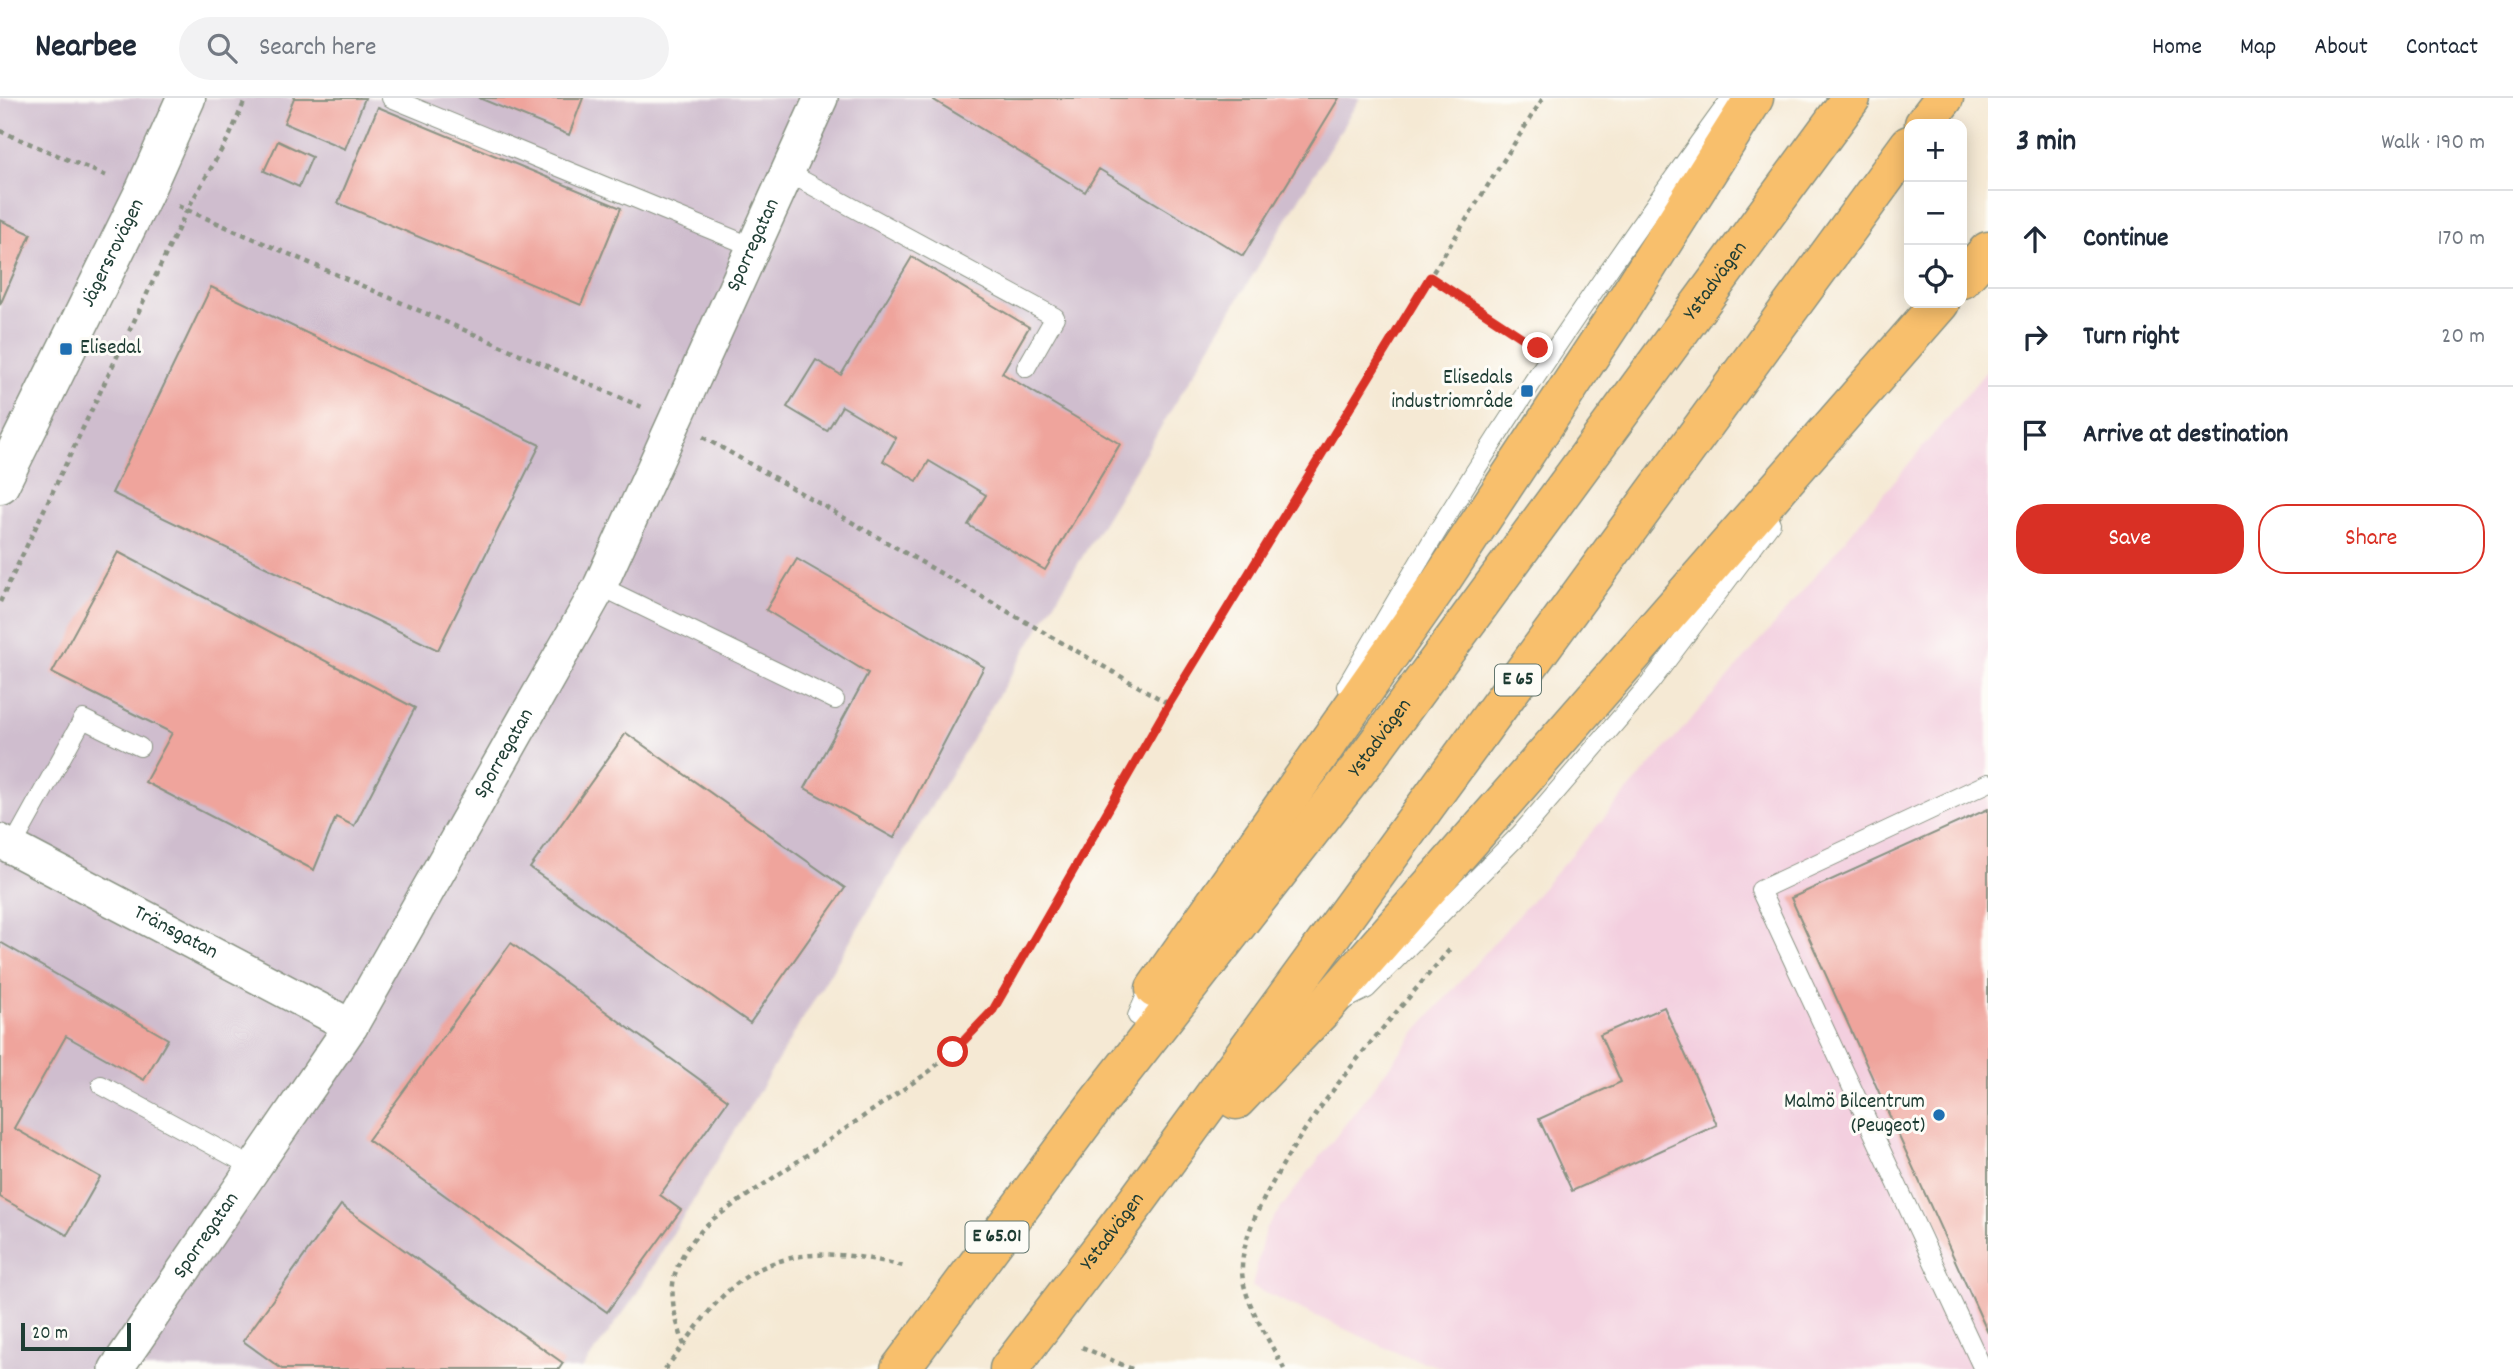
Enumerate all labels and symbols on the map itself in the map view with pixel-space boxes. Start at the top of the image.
street label: Jägersrovägen [74,194,153,313]
street label: Sporregatan [720,194,788,297]
street label: Ystadvägen [1677,236,1756,327]
route end [1522,332,1553,363]
place label: Elisedal [80,334,141,364]
marker: Elisedal [58,341,74,357]
place label: Elisedals industriområde [1391,364,1513,418]
marker: Elisedals industriområde [1519,383,1535,399]
road number: E 65 [1495,664,1541,695]
street label: Ystadvägen [1342,693,1420,785]
street label: Sporregatan [467,704,542,805]
street label: Tränsgatan [128,899,223,968]
route start [937,1036,968,1067]
place label: Malmö Bilcentrum (Peugeot) [1784,1088,1925,1142]
marker: Malmö Bilcentrum (Peugeot) [1931,1107,1947,1123]
street label: Sporregatan [166,1187,247,1286]
street label: Ystadvägen [1074,1187,1153,1278]
road number: E 65.01 [965,1222,1028,1252]
scale bar [21,1320,131,1352]

